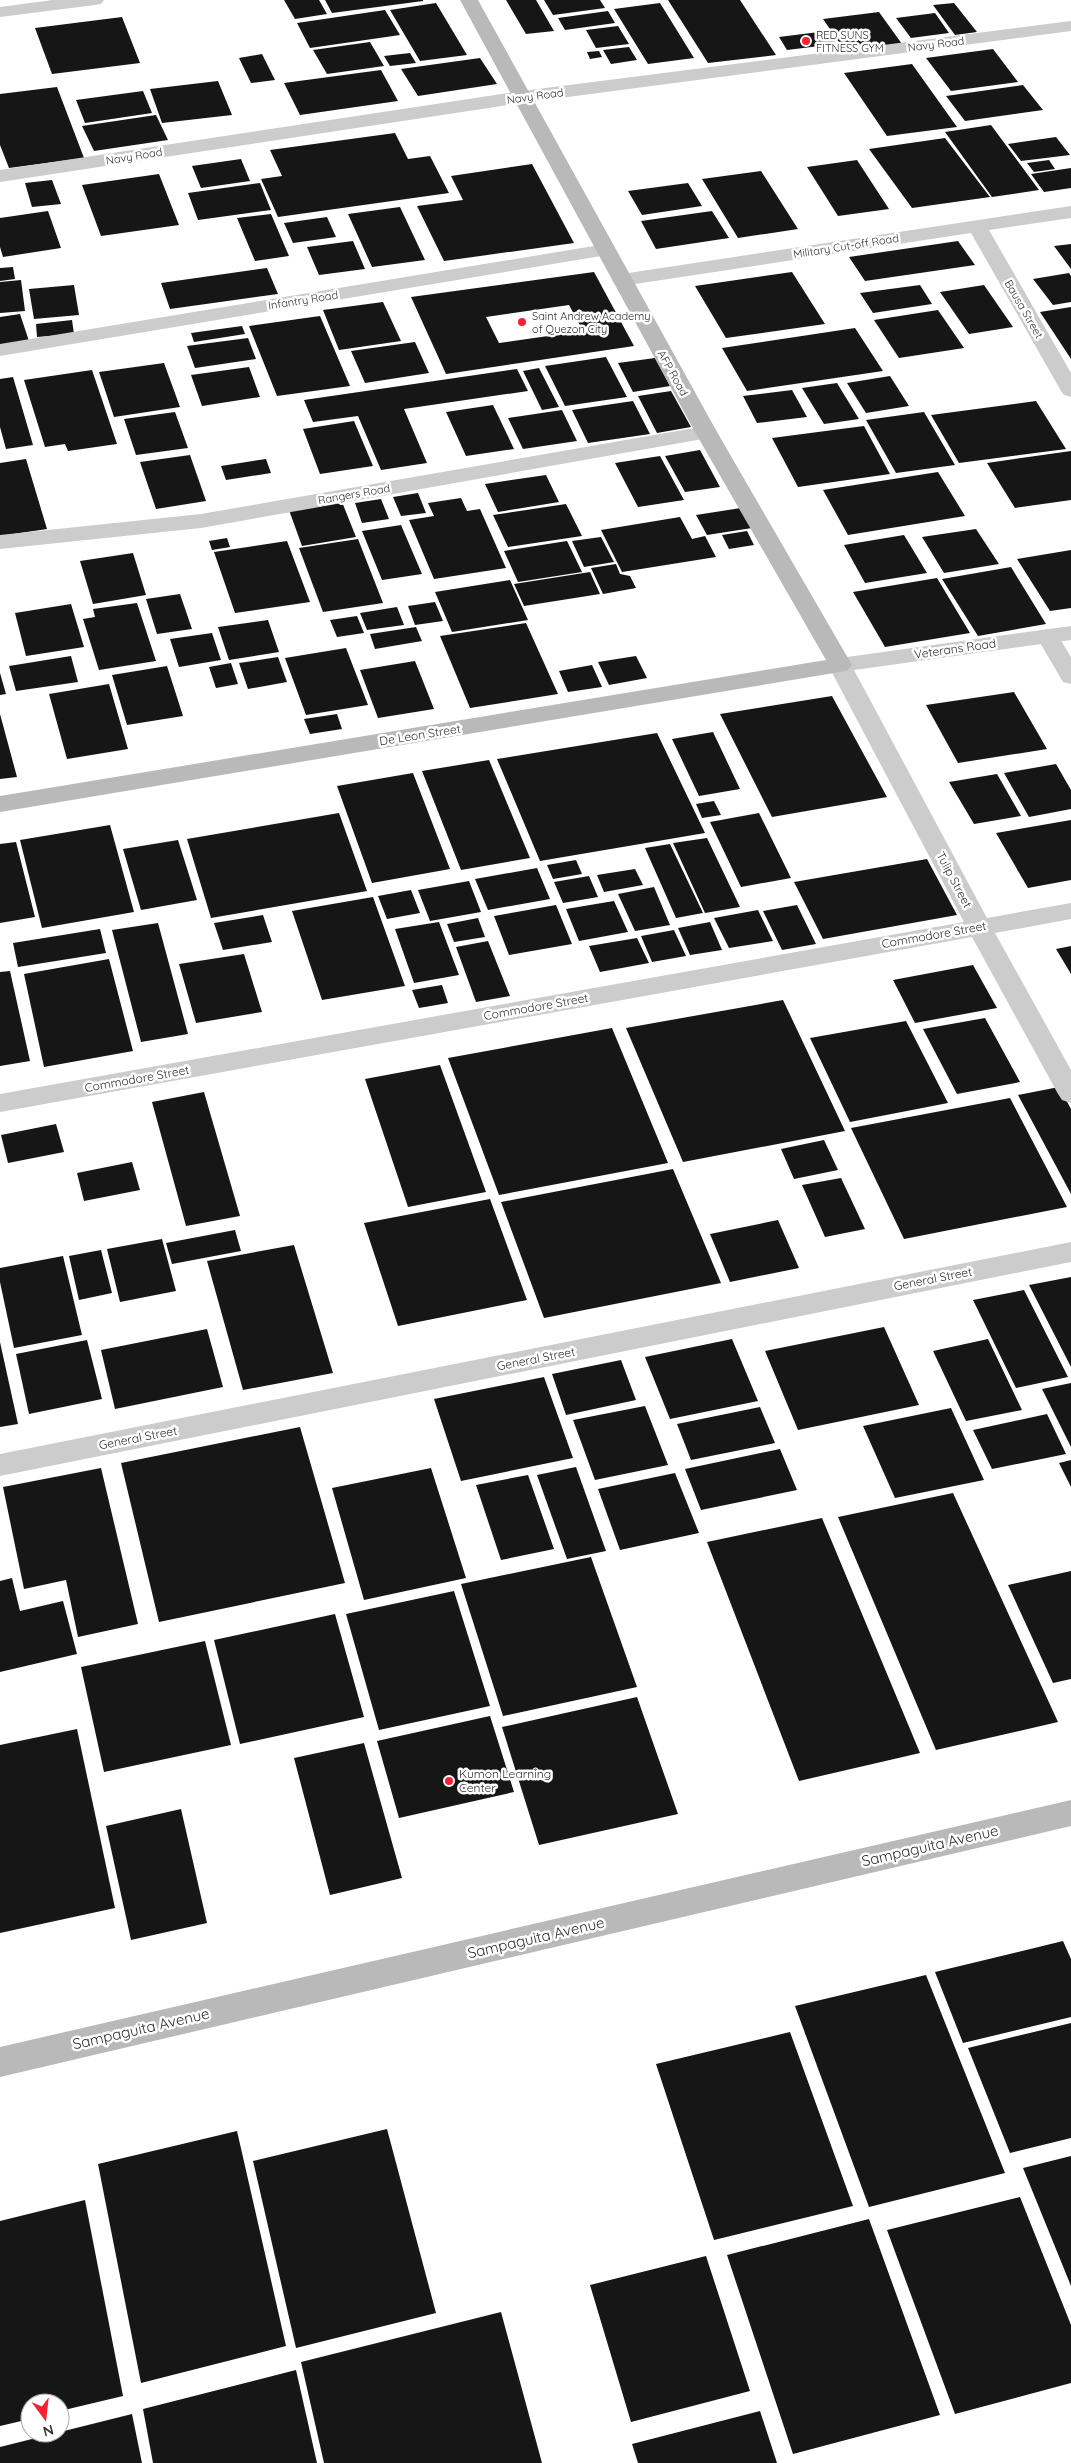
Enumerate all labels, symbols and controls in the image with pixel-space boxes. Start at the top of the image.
place label: RED SUNS FITNESS GYM [816,28,884,55]
street label: Navy Road [907,34,965,54]
marker: RED SUNS FITNESS GYM [800,35,812,47]
street label: Navy Road [506,85,564,107]
street label: Navy Road [105,145,163,167]
street label: Military Cut-off Road [792,231,900,261]
street label: Bausa Street [1002,277,1046,341]
street label: Infantry Road [267,288,339,312]
place label: Saint Andrew Academy of Quezon City [532,309,651,336]
marker: Saint Andrew Academy of Quezon City [516,316,528,328]
street label: AFP Road [655,348,691,398]
street label: Rangers Road [317,481,391,507]
street label: Veterans Road [913,635,997,662]
street label: De Leon Street [378,721,462,748]
street label: Tulip Street [933,849,975,910]
street label: Commodore Street [880,918,987,951]
street label: Commodore Street [482,990,589,1023]
street label: Commodore Street [83,1062,190,1095]
street label: General Street [892,1264,973,1293]
street label: General Street [495,1344,576,1373]
street label: General Street [97,1423,178,1452]
place label: Kumon Learning Center [459,1766,551,1795]
marker: Kumon Learning Center [443,1775,455,1787]
street label: Sampaguita Avenue [860,1821,1000,1871]
street label: Sampaguita Avenue [466,1913,606,1963]
street label: Sampaguita Avenue [71,2004,211,2054]
north arrow [20,2393,70,2443]
text: N [41,2421,56,2441]

